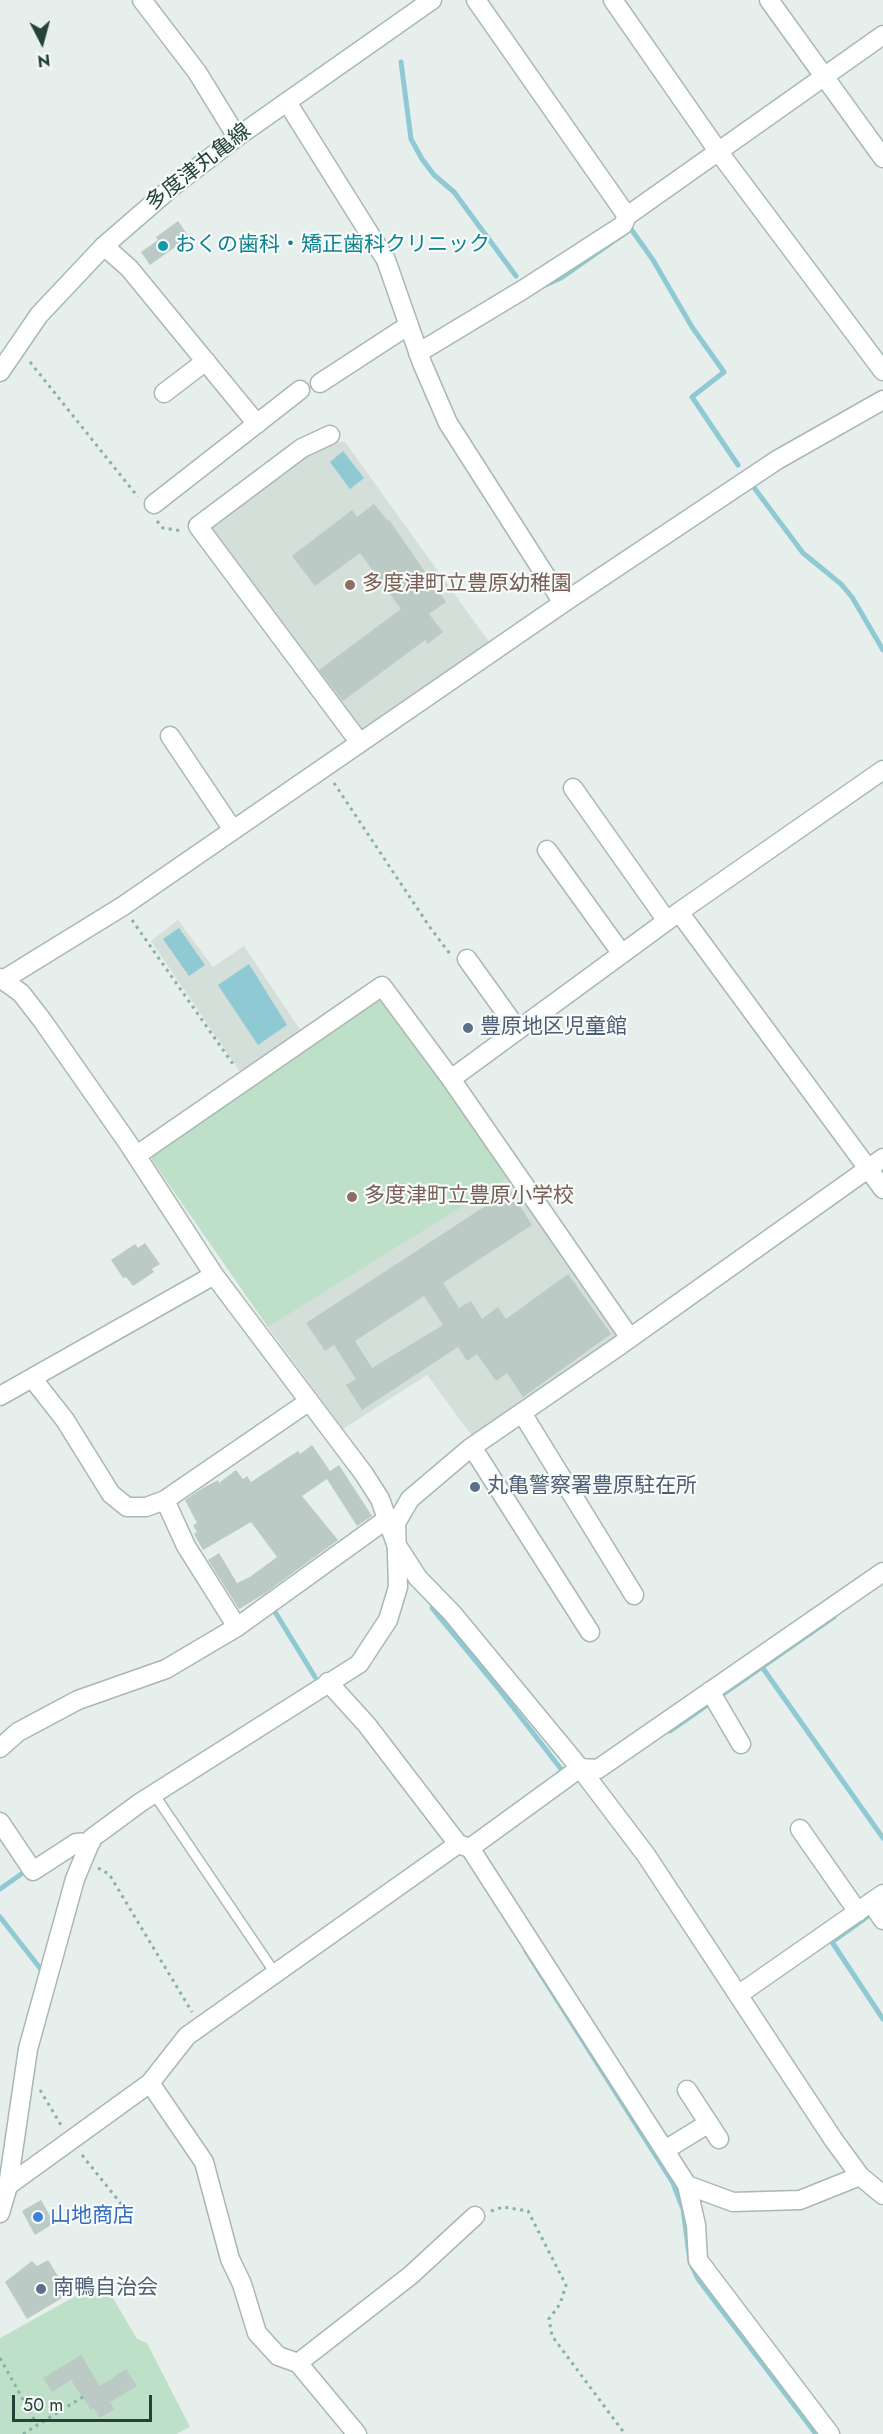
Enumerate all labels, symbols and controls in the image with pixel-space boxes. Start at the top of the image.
north arrow [12,12,72,72]
text: N [36,48,51,73]
street label: 多度津丸亀線 [142,119,256,217]
place label: おくの歯科・矯正歯科クリニック [175,233,490,259]
marker: おくの歯科・矯正歯科クリニック [156,239,170,253]
place label: 多度津町立豊原幼稚園 [362,572,572,598]
marker: 多度津町立豊原幼稚園 [343,578,357,592]
place label: 豊原地区児童館 [480,1015,627,1041]
marker: 豊原地区児童館 [461,1021,475,1035]
place label: 多度津町立豊原小学校 [364,1184,574,1210]
marker: 多度津町立豊原小学校 [345,1190,359,1204]
place label: 丸亀警察署豊原駐在所 [487,1474,697,1500]
marker: 丸亀警察署豊原駐在所 [468,1480,482,1494]
place label: 山地商店 [50,2204,134,2230]
marker: 山地商店 [31,2210,45,2224]
place label: 南鴨自治会 [53,2276,158,2302]
marker: 南鴨自治会 [34,2282,48,2296]
scale bar [15,2383,154,2421]
text: 50 m [23,2392,63,2418]

